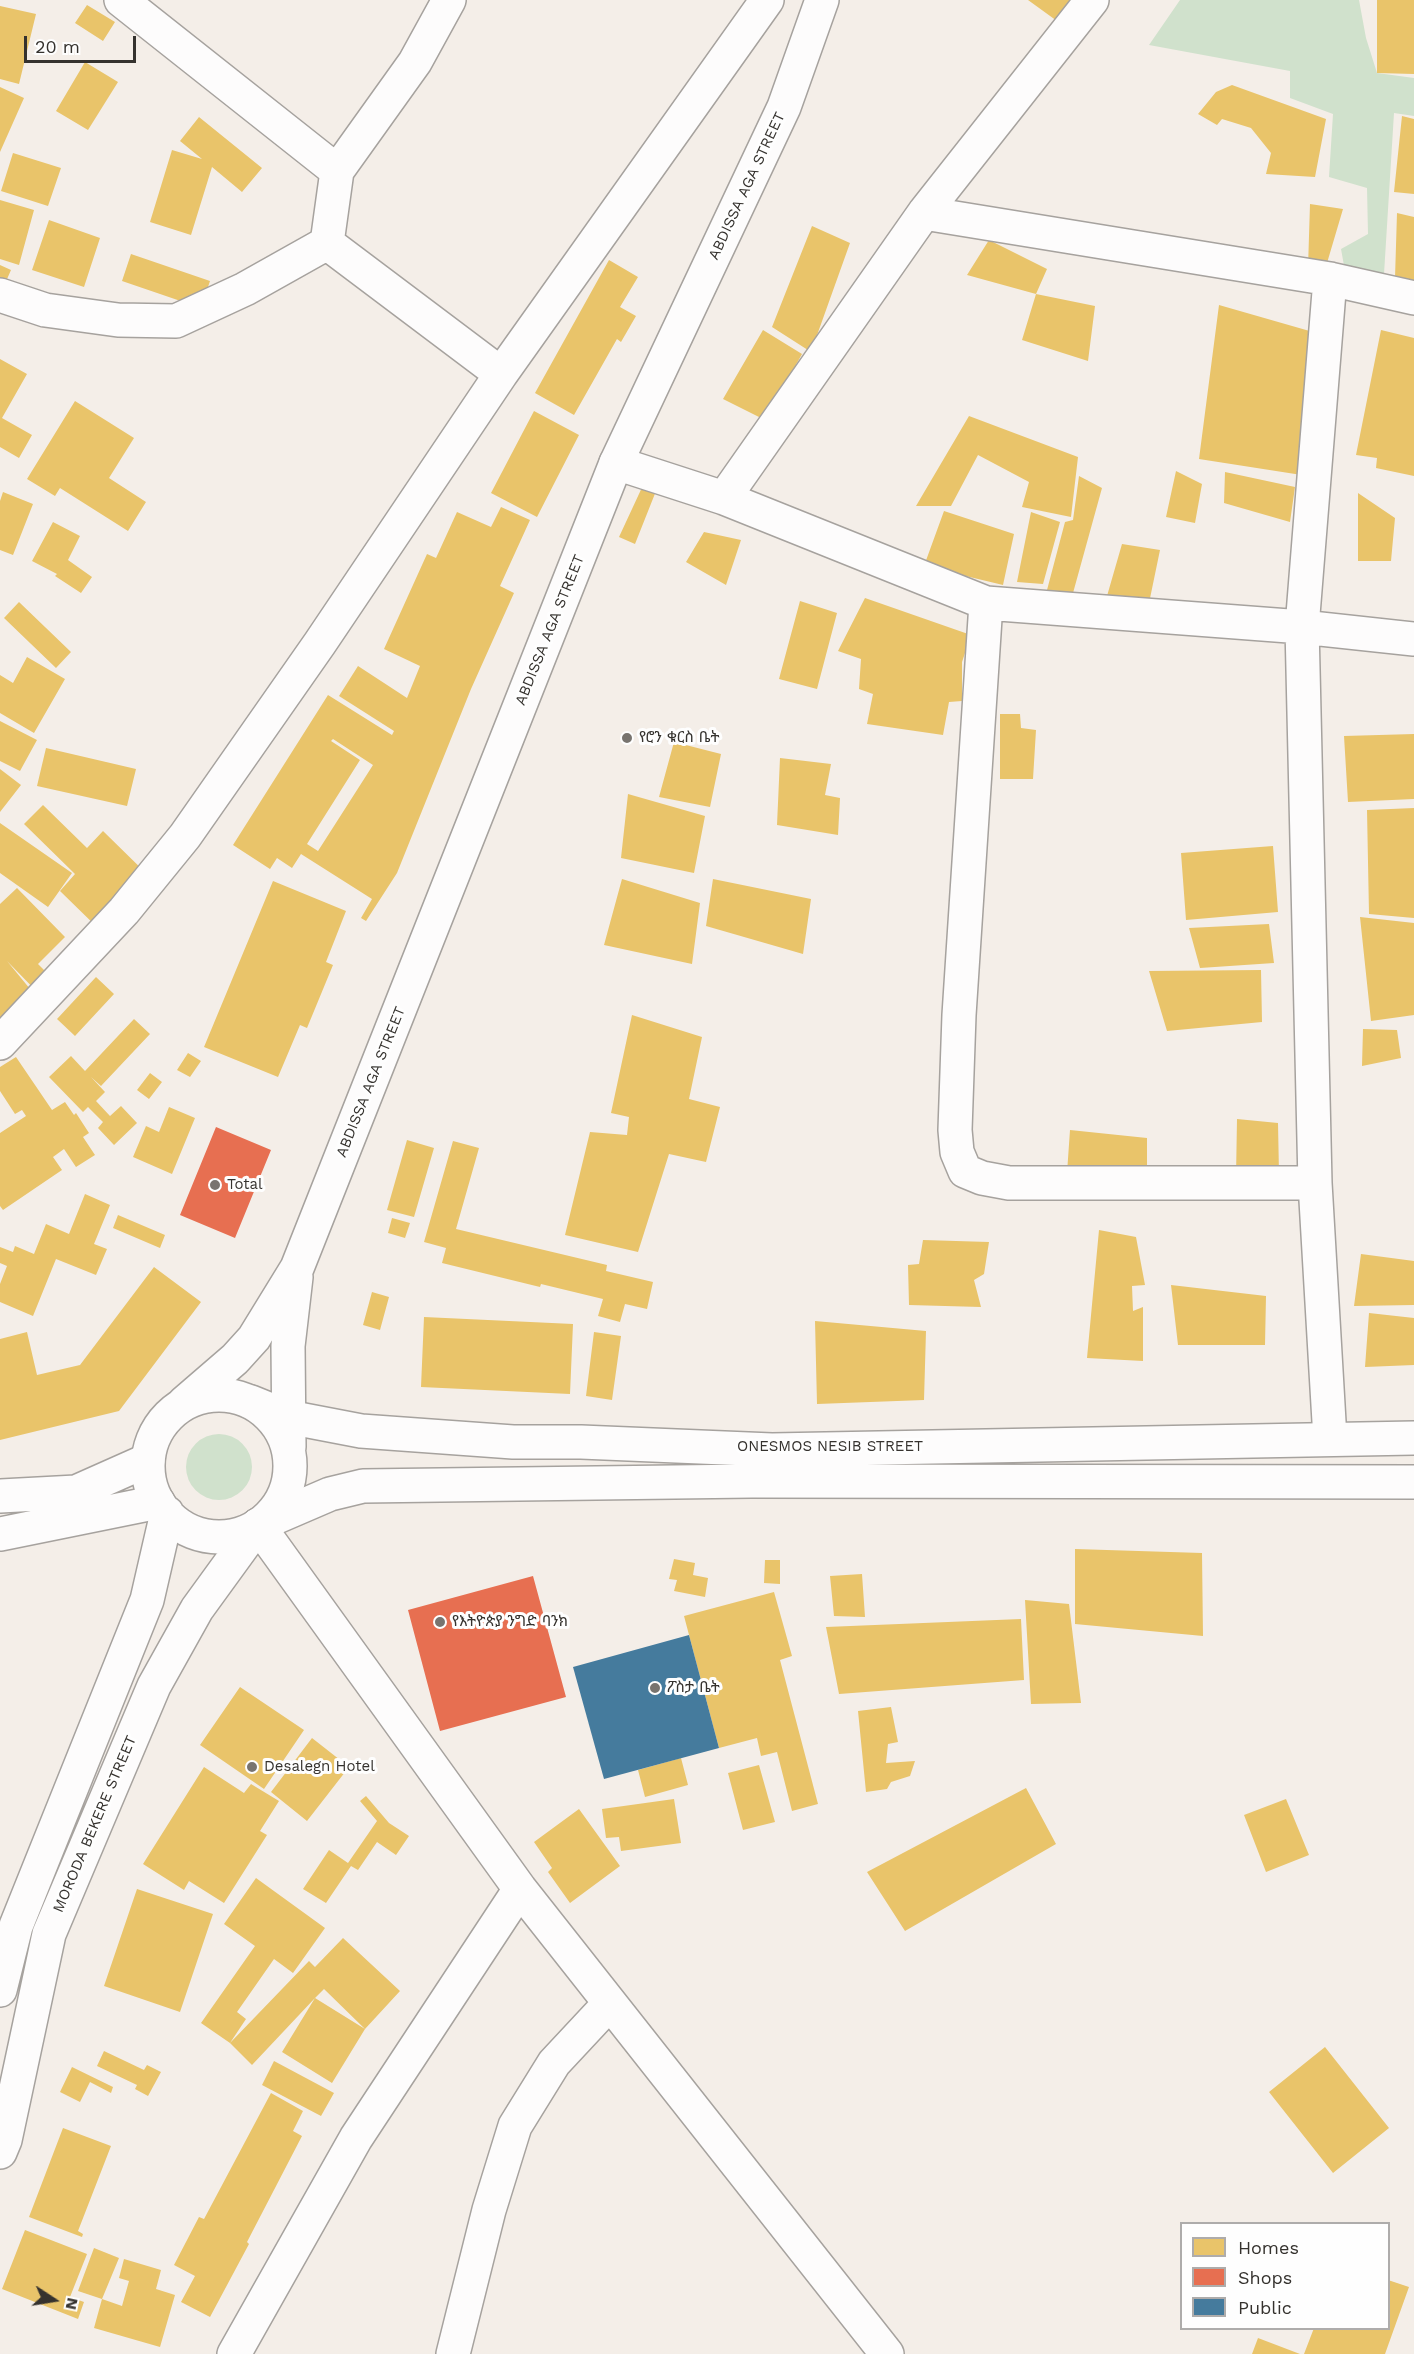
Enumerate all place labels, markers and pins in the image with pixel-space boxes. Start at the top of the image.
place label: የሮን ቁርስ ቤት [639,729,719,747]
marker: የሮን ቁርስ ቤት [620,731,634,745]
place label: Total [227,1176,263,1194]
marker: Total [208,1178,222,1192]
place label: የእትዮጵያ ንግድ ባንክ [452,1613,568,1631]
marker: የእትዮጵያ ንግድ ባንክ [433,1615,447,1629]
place label: ፖስታ ቤት [667,1679,720,1697]
marker: ፖስታ ቤት [648,1681,662,1695]
place label: Desalegn Hotel [264,1758,375,1776]
marker: Desalegn Hotel [245,1760,259,1774]

